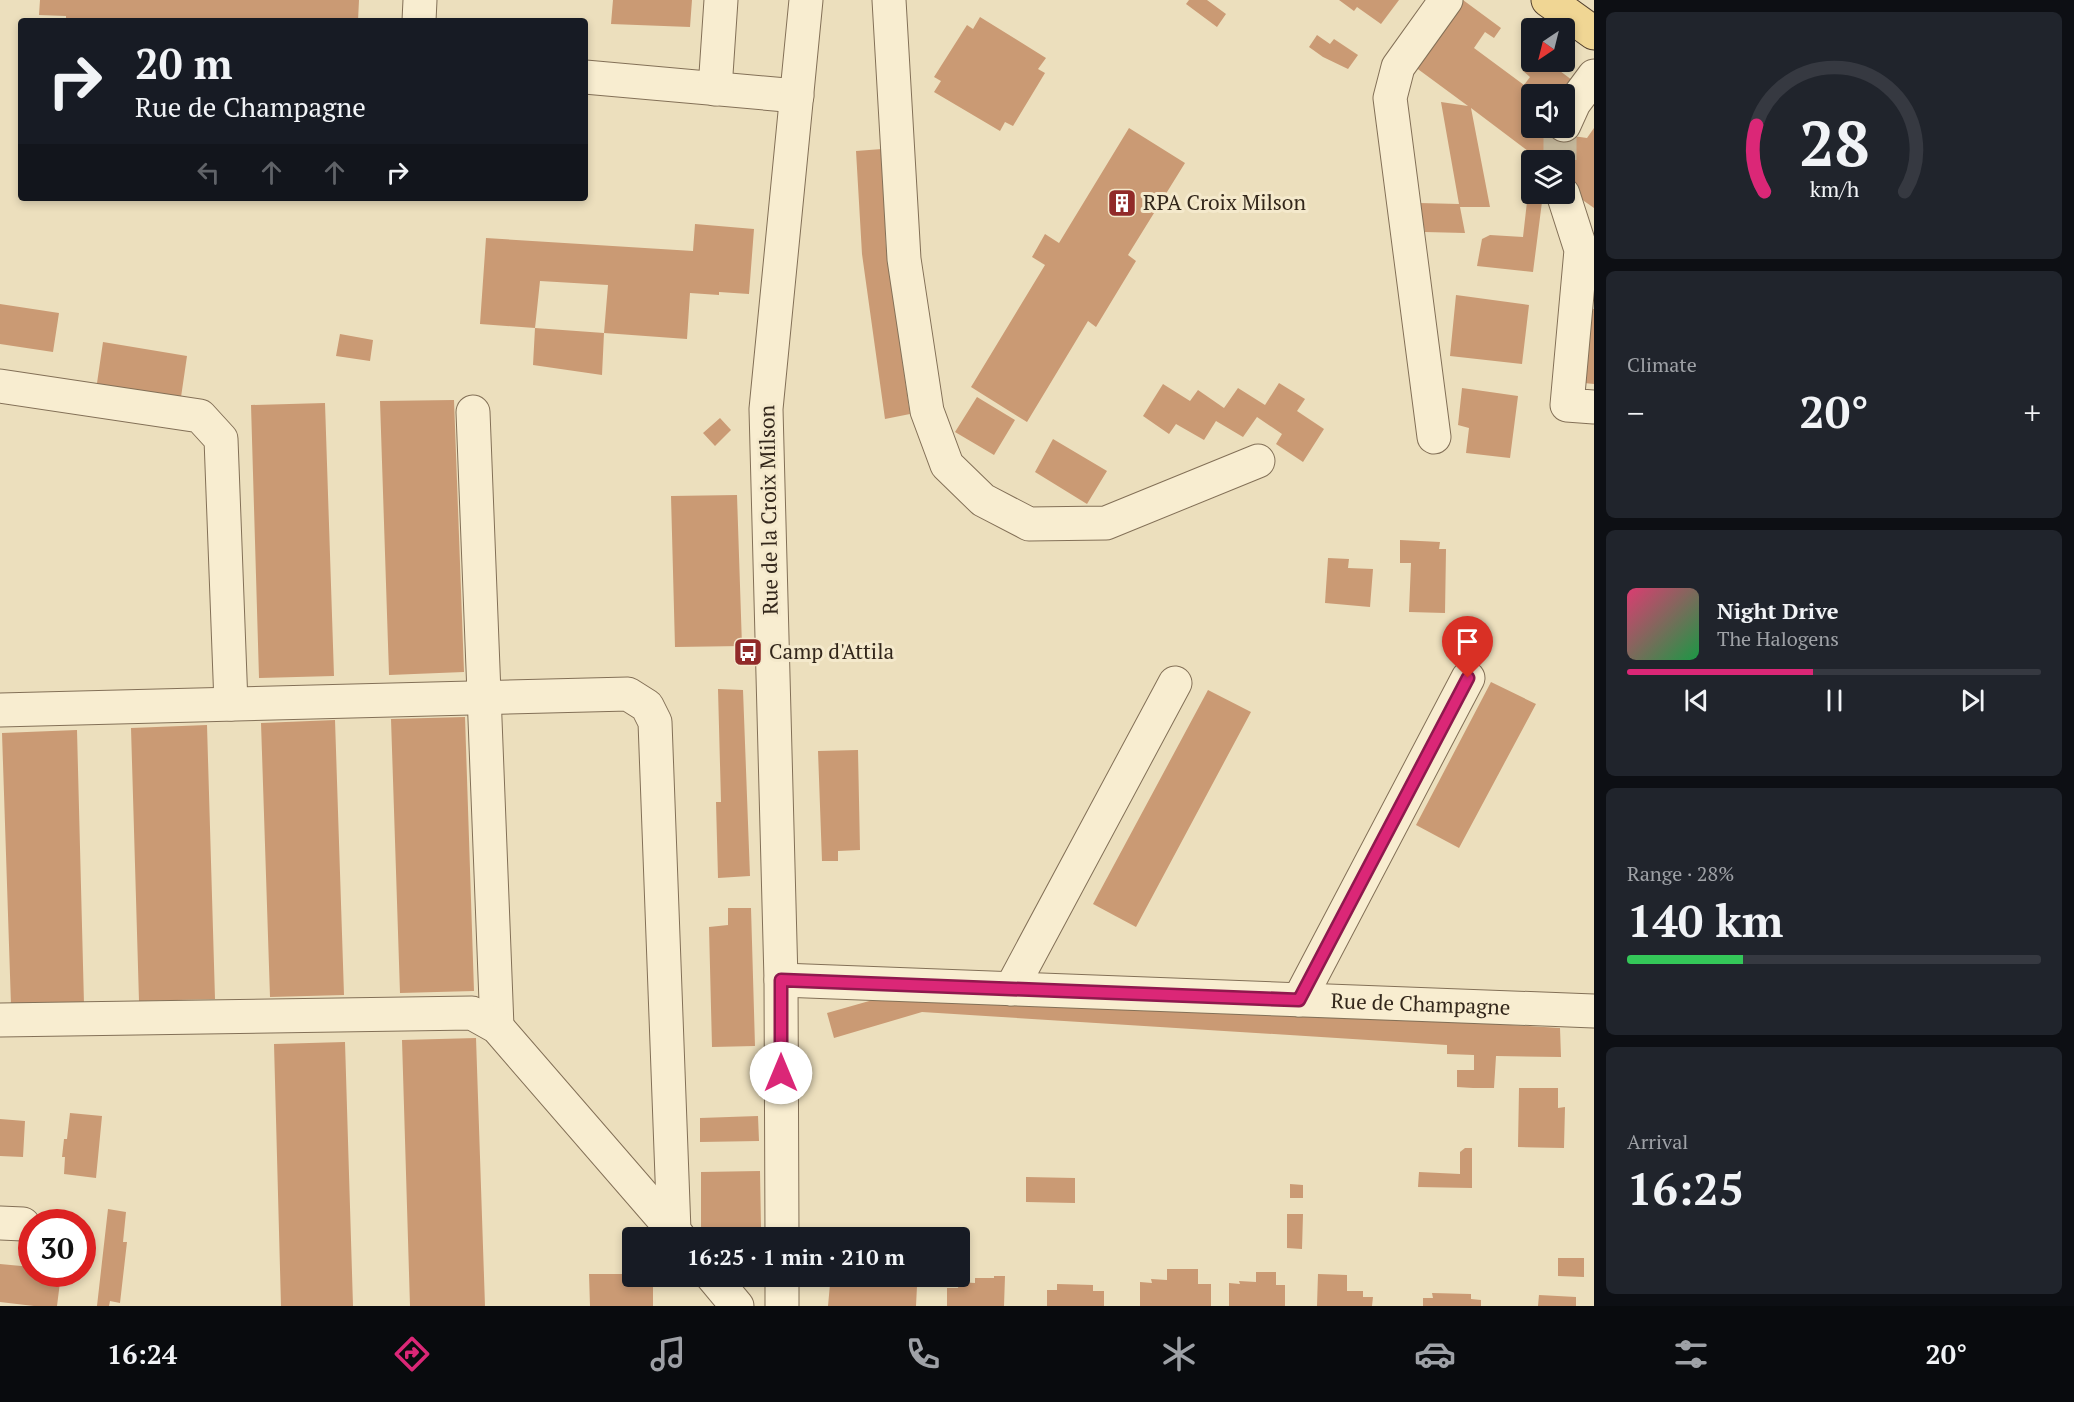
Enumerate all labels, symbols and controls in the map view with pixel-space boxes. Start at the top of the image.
north arrow [1521,18,1575,72]
map controls [1521,18,1575,204]
text: 20 m [135,35,233,91]
icon: right [36,42,114,120]
button: sound [1521,84,1575,138]
text: Rue de Champagne [135,89,366,125]
text: 28 [1799,102,1869,185]
button: layers [1521,150,1575,204]
icon: left [192,156,225,189]
icon: ahead [255,156,288,189]
icon: ahead [318,156,351,189]
icon: right [381,156,414,189]
text: km/h [1809,176,1859,204]
building icon: RPA Croix Milson [1106,187,1138,219]
place label: RPA Croix Milson [1143,188,1306,216]
text: Climate [1627,351,1697,378]
text: 20° [1799,381,1869,441]
text: − [1627,391,1645,434]
text: + [2023,391,2041,434]
street label: Rue de la Croix Milson [752,404,784,615]
text: Night Drive [1717,596,1839,625]
pin [1442,616,1493,678]
icon: arrive [1451,625,1484,658]
text: The Halogens [1717,625,1839,652]
bus stop icon: Camp d'Attila [732,636,764,668]
place label: Camp d'Attila [769,637,894,665]
icon: previous [1680,684,1713,717]
icon: pause [1818,684,1851,717]
icon: next [1956,684,1989,717]
text: Range · 28% [1627,860,1734,887]
text: 140 km [1627,890,1783,950]
street label: Rue de Champagne [1330,986,1511,1021]
position arrow [749,1041,813,1105]
text: Arrival [1627,1128,1688,1155]
text: 16:25 [1627,1158,1744,1218]
speed limit sign: 30 [18,1209,96,1287]
text: 16:25 · 1 min · 210 m [687,1242,905,1271]
icon: directions [391,1333,433,1375]
icon: music [647,1333,689,1375]
icon: phone [902,1333,944,1375]
icon: climate [1158,1333,1200,1375]
icon: car [1414,1333,1456,1375]
icon: filters [1670,1333,1712,1375]
text: 16:24 [107,1336,177,1372]
text: 20° [1925,1336,1967,1372]

